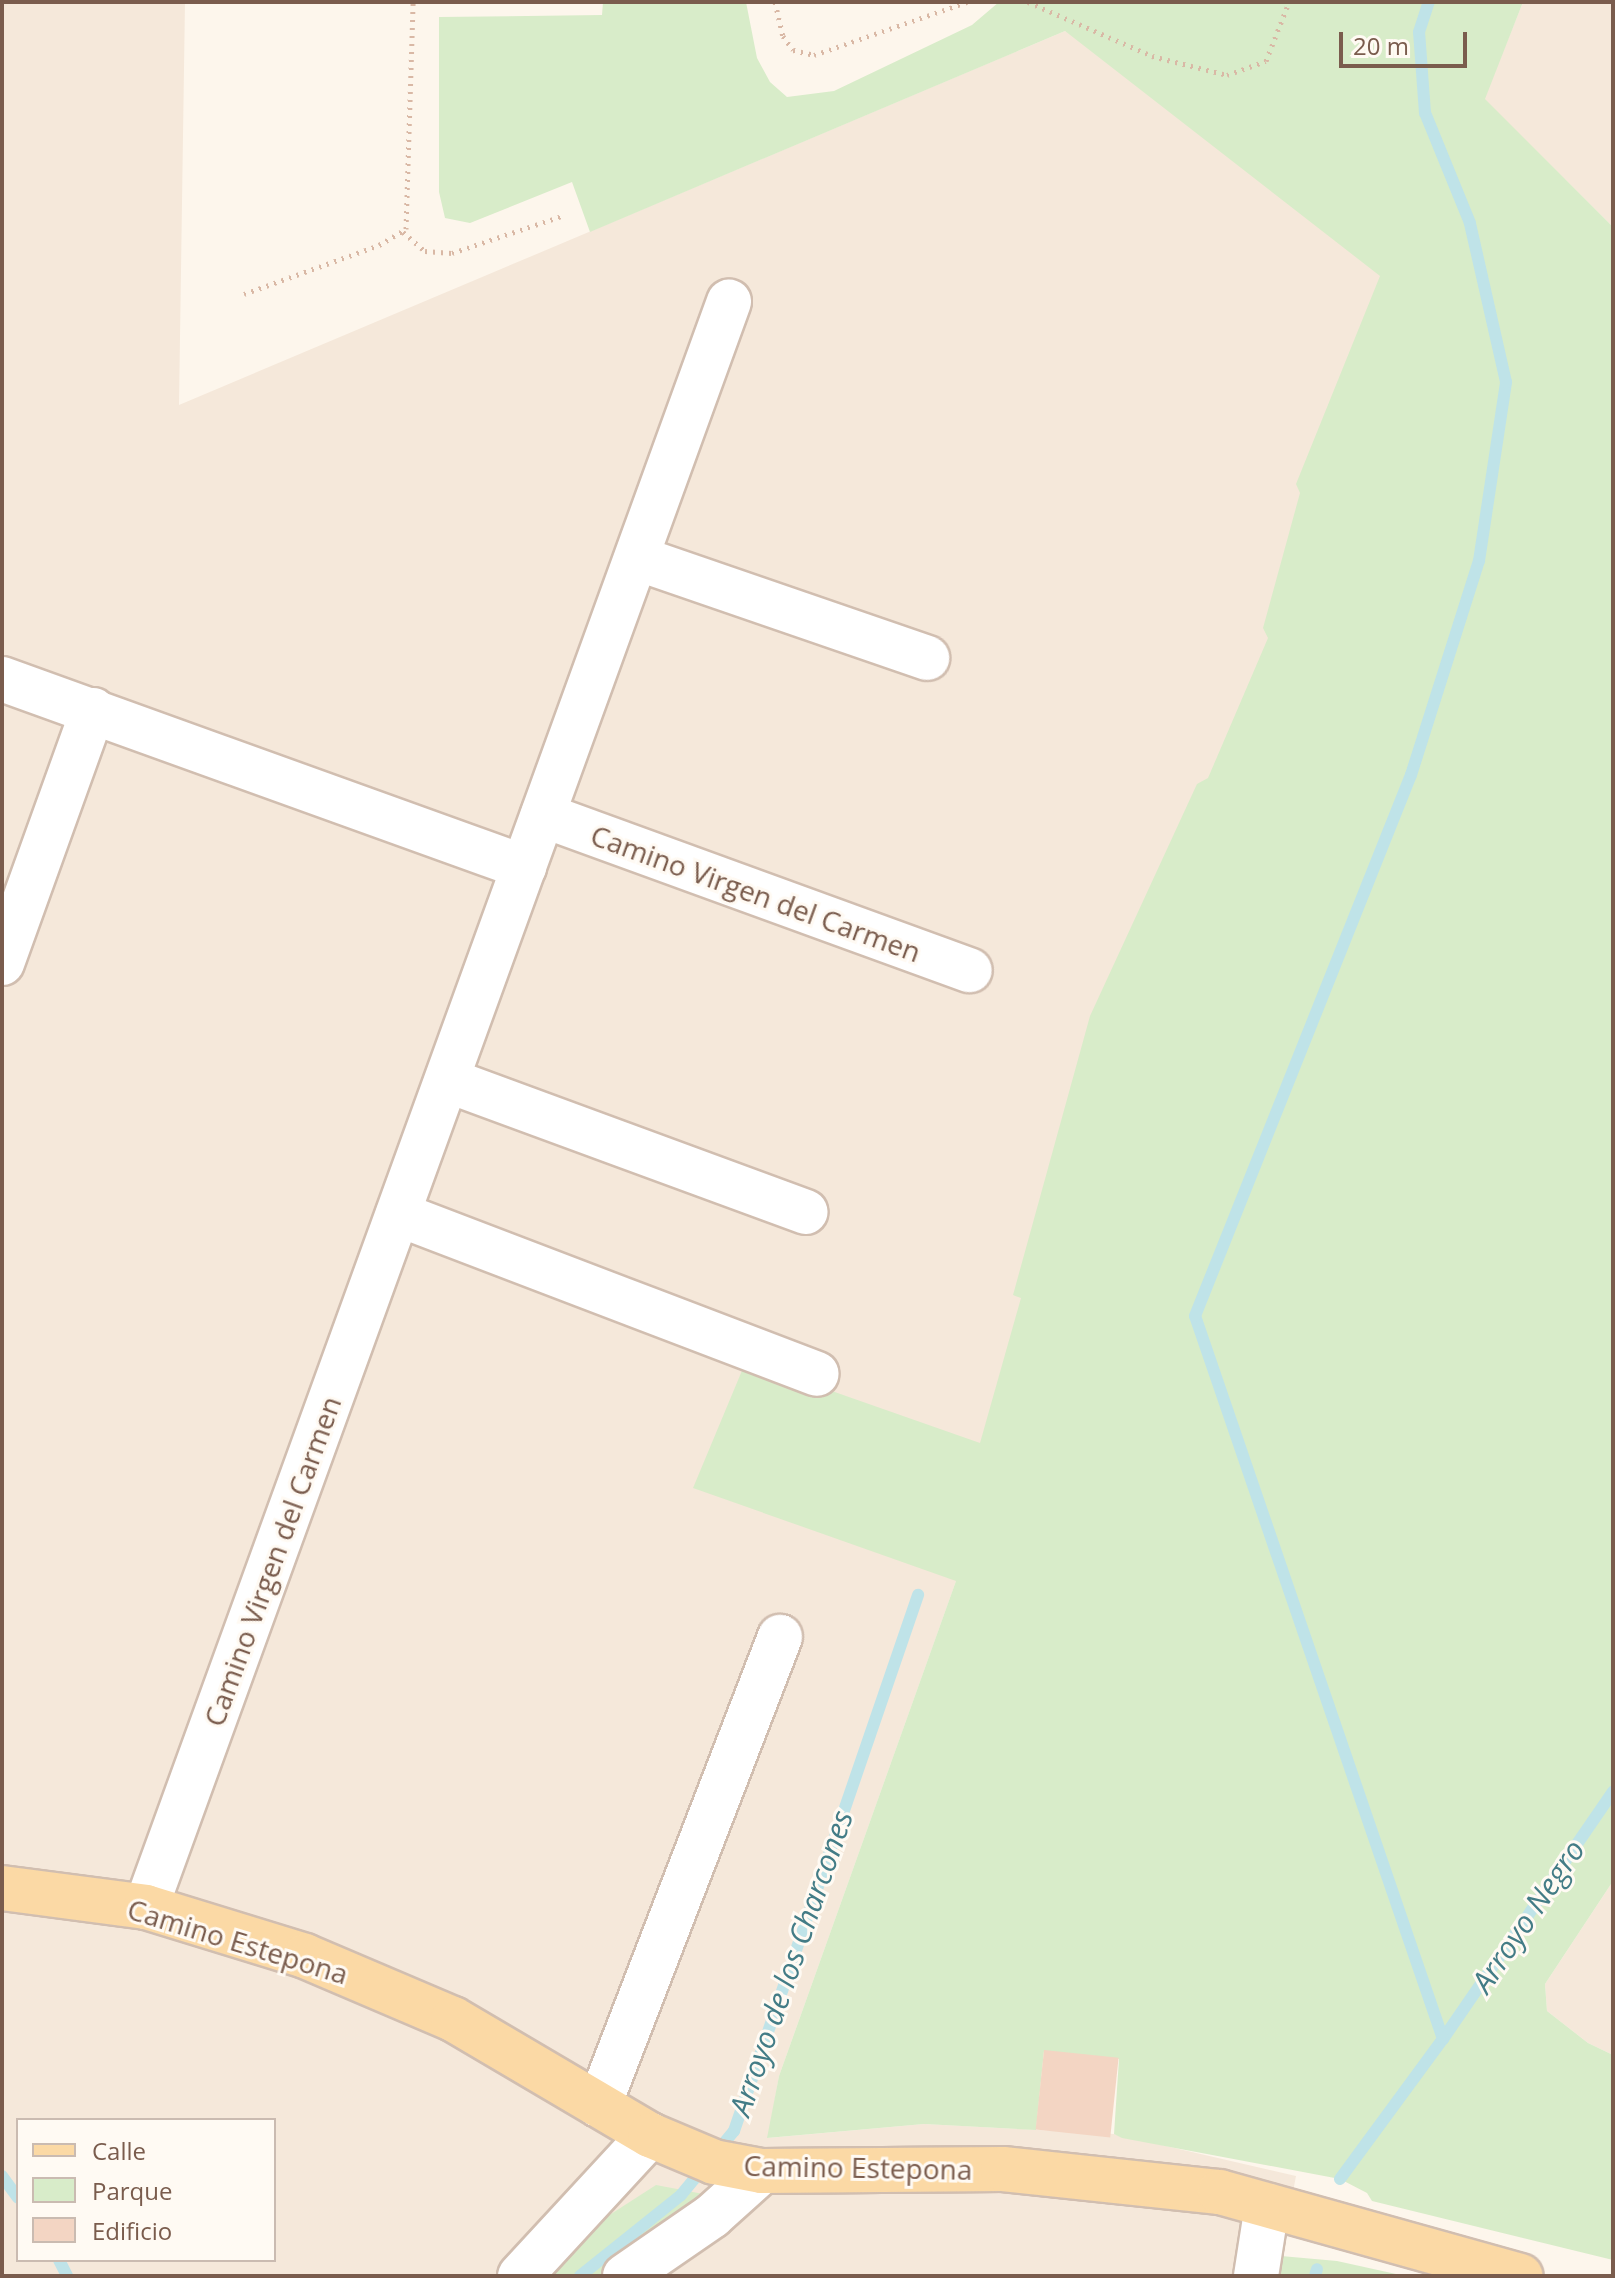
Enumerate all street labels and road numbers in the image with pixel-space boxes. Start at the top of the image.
street label: Camino Virgen del Carmen [586,818,926,968]
street label: Camino Virgen del Carmen [197,1391,347,1731]
street label: Camino Estepona [124,1891,352,1991]
street label: Camino Estepona [743,2148,973,2186]

